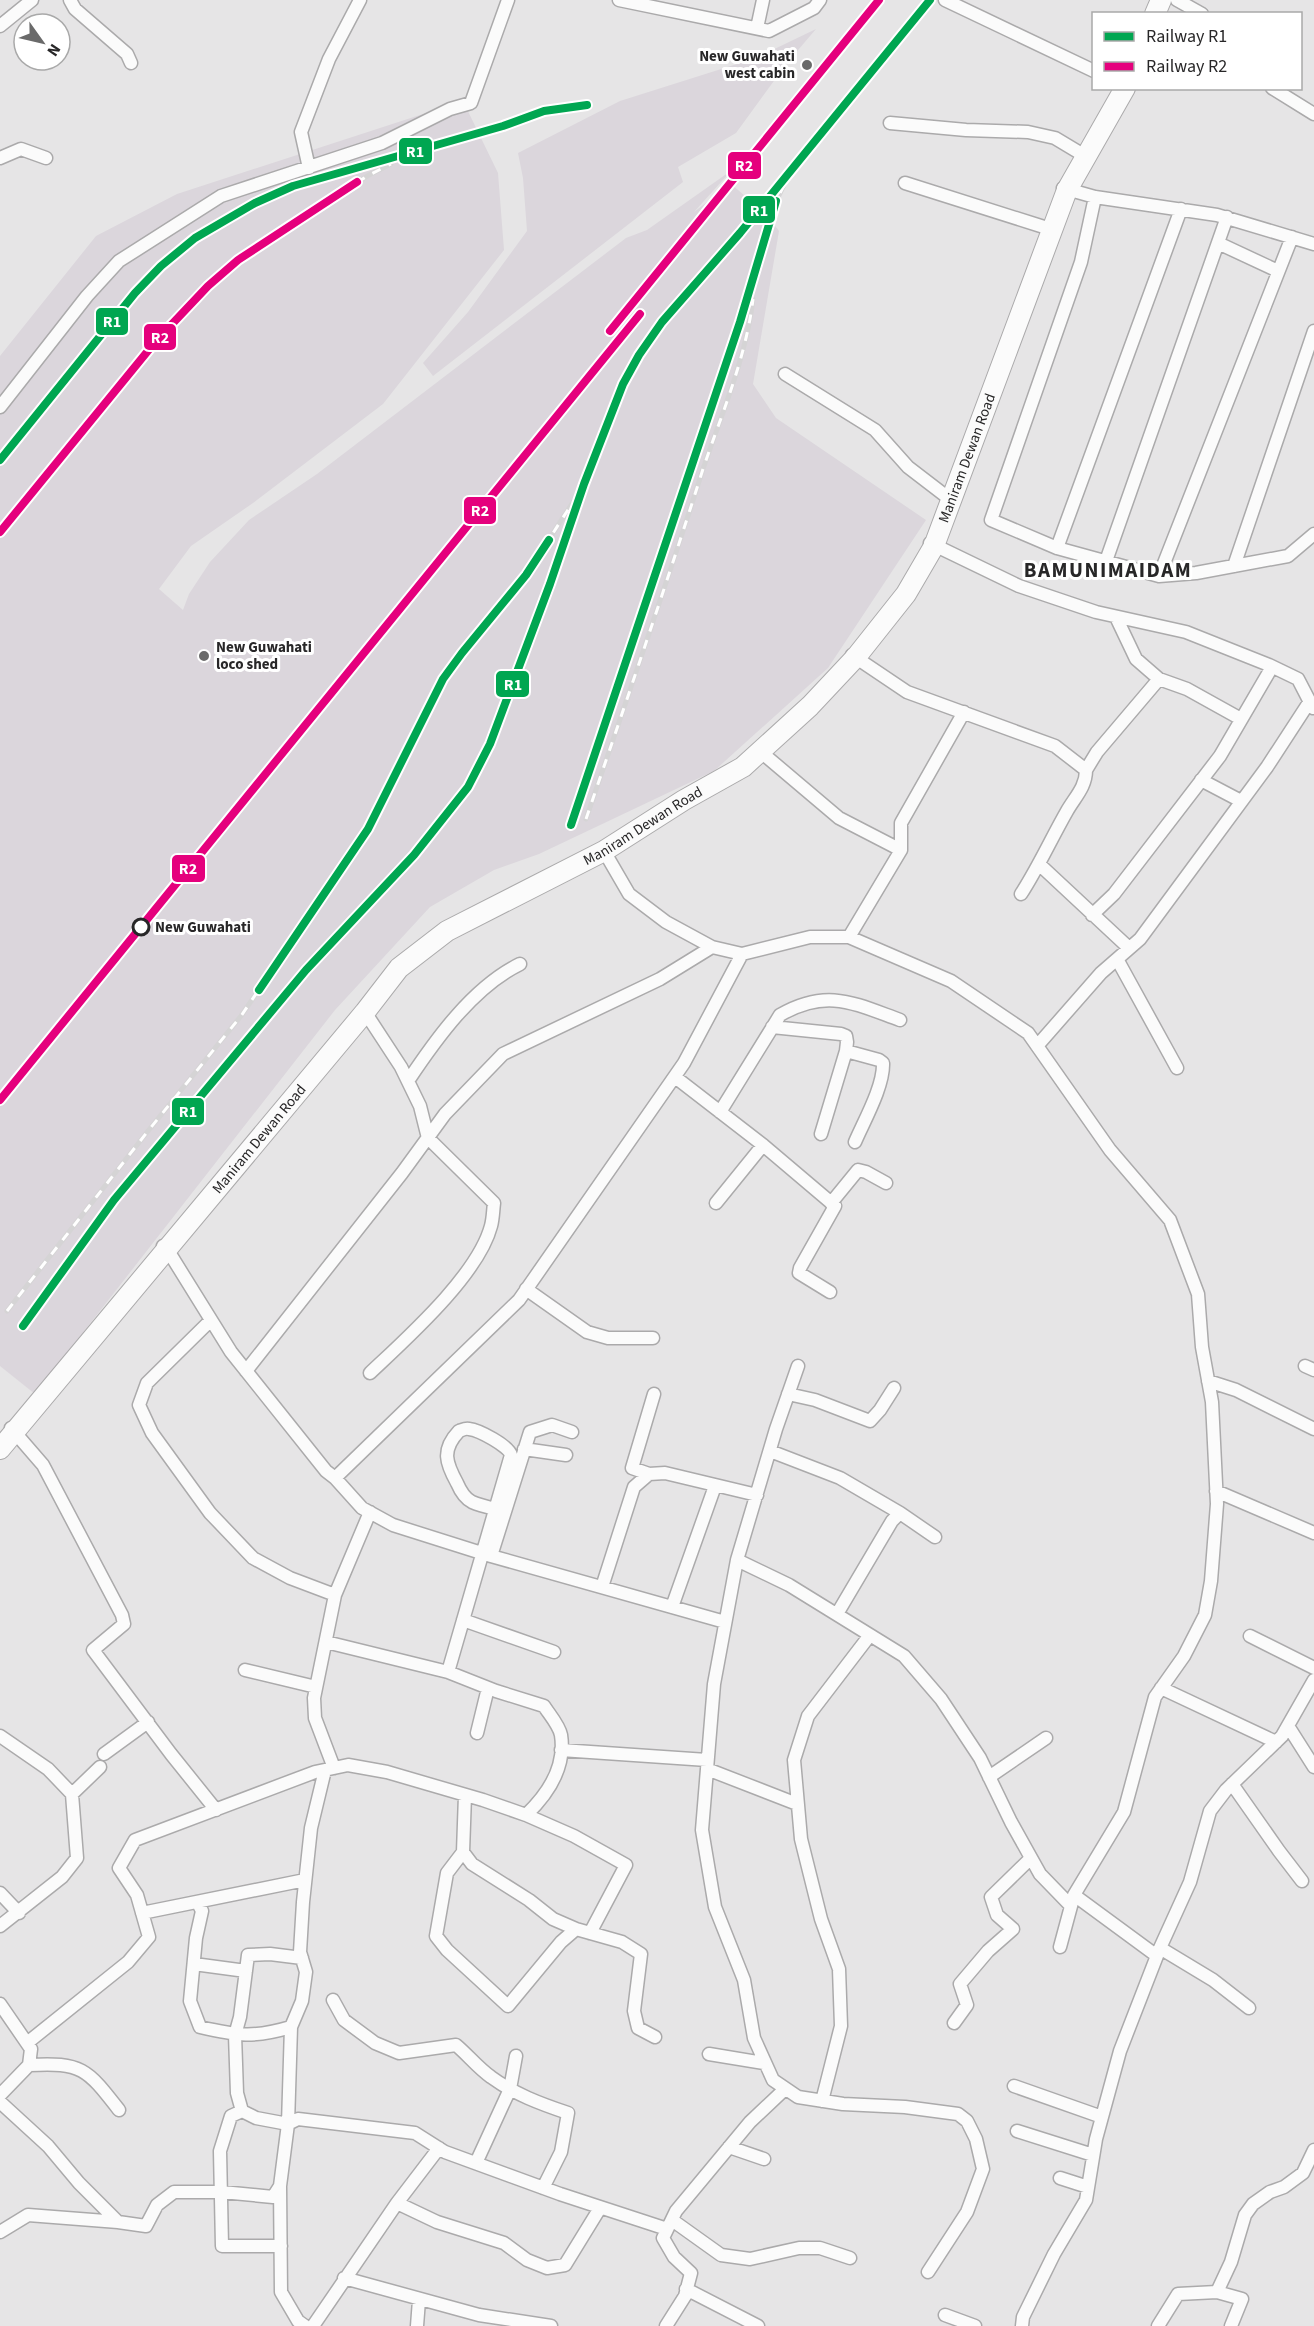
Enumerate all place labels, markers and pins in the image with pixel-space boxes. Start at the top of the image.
place label: New Guwahati west cabin [699,46,795,84]
marker: New Guwahati west cabin [800,58,814,72]
place label: New Guwahati loco shed [216,637,312,675]
marker: New Guwahati loco shed [197,649,211,663]
place label: New Guwahati [155,917,251,938]
marker: New Guwahati [132,918,150,936]

